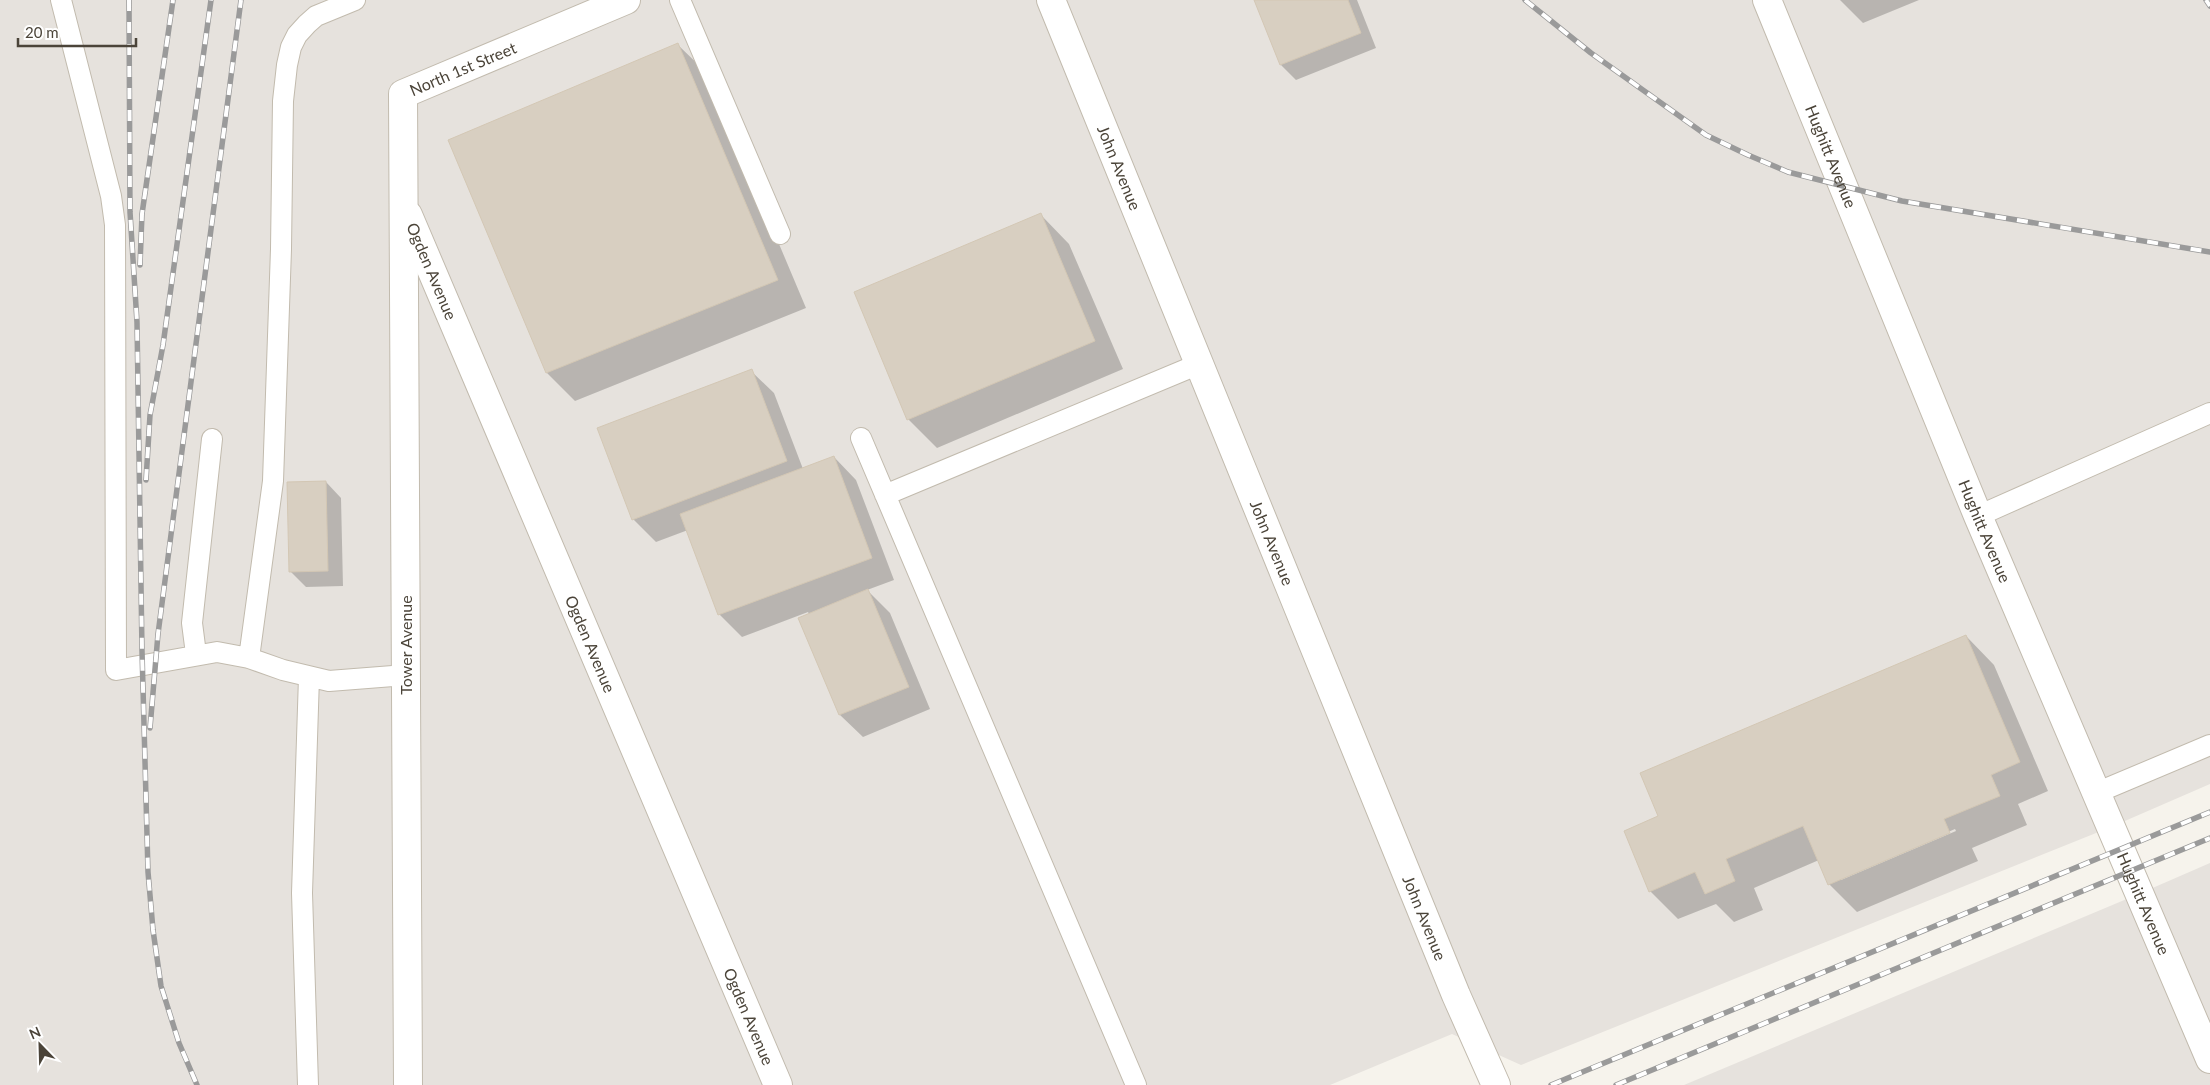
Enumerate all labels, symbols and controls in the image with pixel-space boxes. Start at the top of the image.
scale bar [18,15,135,47]
text: 20 m [25,23,59,41]
street label: North 1st Street [407,37,519,99]
street label: Hughitt Avenue [1802,102,1861,211]
street label: John Avenue [1094,122,1145,213]
street label: Ogden Avenue [403,219,461,322]
street label: Hughitt Avenue [1955,477,2015,585]
street label: John Avenue [1247,497,1298,588]
street label: Ogden Avenue [562,592,620,695]
street label: Tower Avenue [396,595,415,695]
street label: Hughitt Avenue [2114,849,2174,958]
street label: John Avenue [1399,872,1451,963]
street label: Ogden Avenue [720,965,778,1068]
north arrow [15,1020,65,1070]
text: N [26,1023,43,1043]

